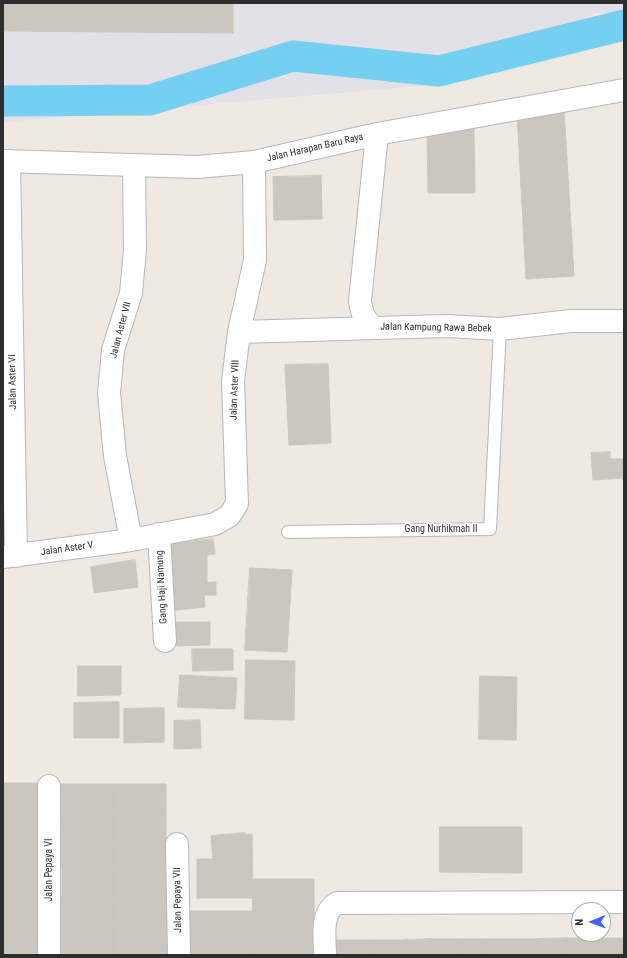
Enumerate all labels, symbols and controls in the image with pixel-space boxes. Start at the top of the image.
street label: Jalan Harapan Baru Raya [266,131,364,165]
street label: Jalan Aster VII [108,301,134,359]
street label: Jalan Kampung Rawa Bebek [380,321,492,335]
street label: Jalan Aster VI [7,354,19,410]
street label: Jalan Aster VIII [228,360,242,420]
street label: Gang Nurhikmah II [405,523,477,535]
street label: Jalan Aster V [40,539,94,559]
street label: Gang Haji Namung [154,550,170,624]
street label: Jalan Pepaya VI [43,839,55,901]
street label: Jalan Pepaya VII [171,867,185,933]
north arrow [571,902,611,942]
text: N [573,919,586,926]

